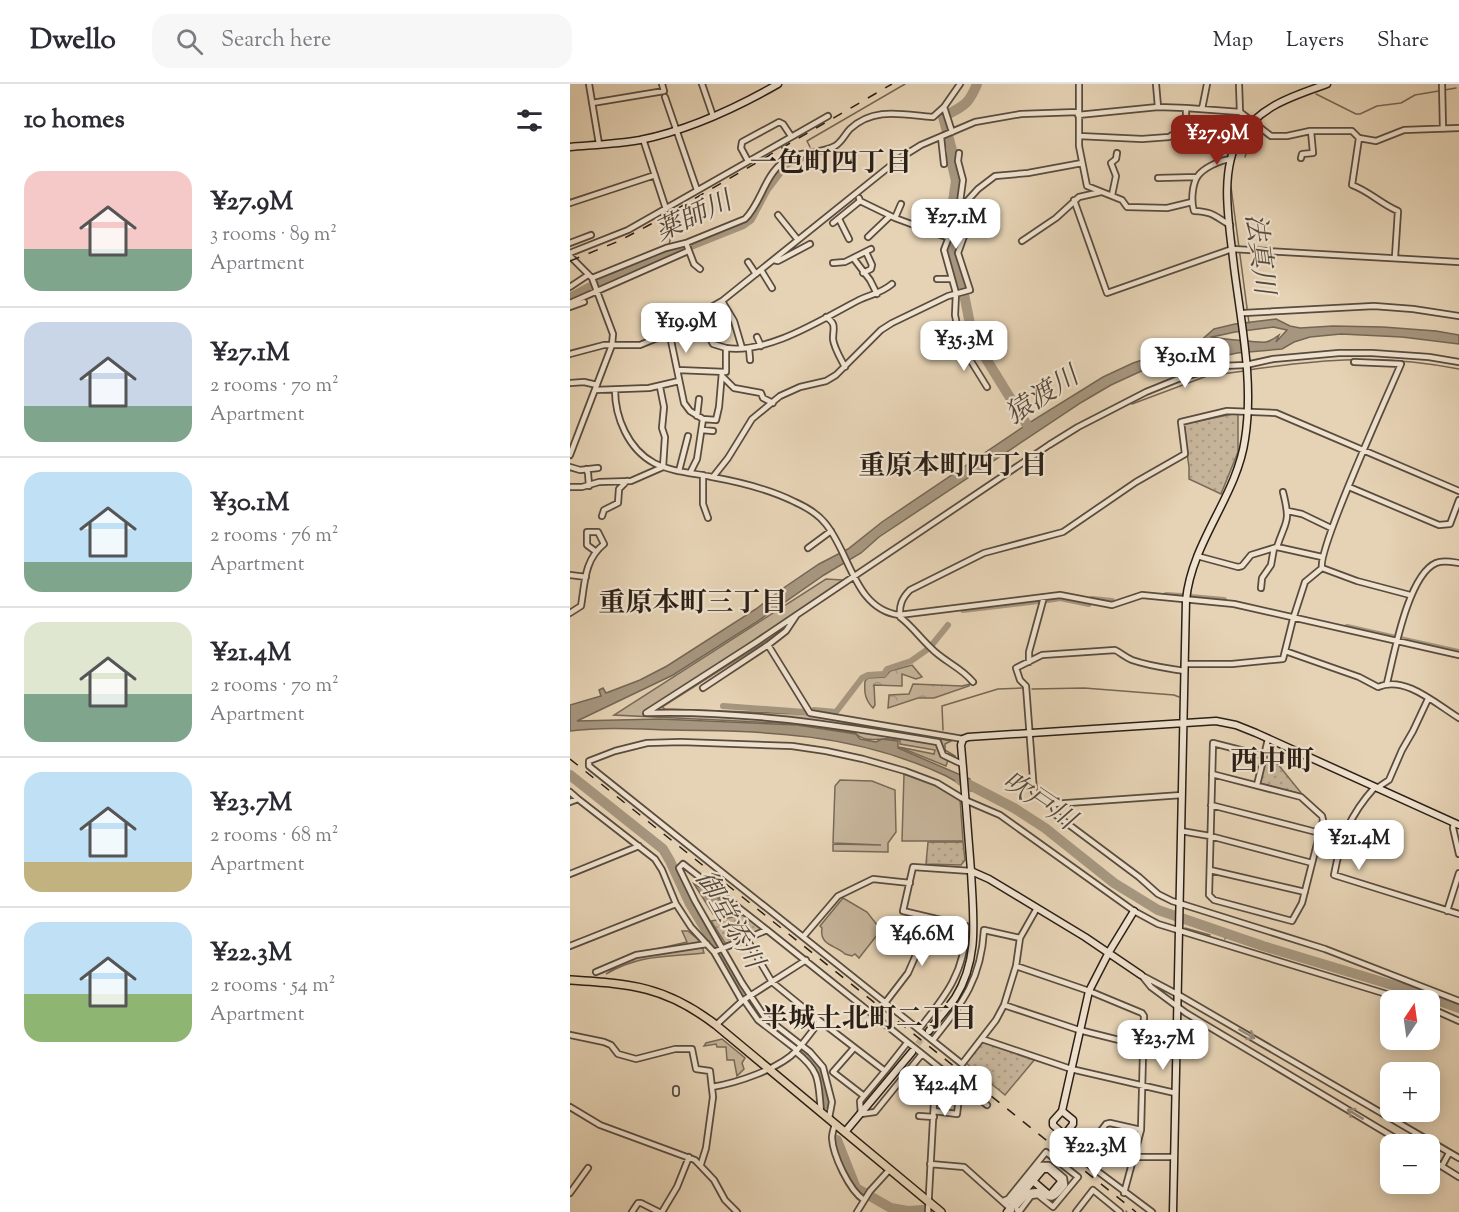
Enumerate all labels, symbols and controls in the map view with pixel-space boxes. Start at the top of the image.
search box [152,14,572,68]
text: Dwello [30,21,116,61]
icon: search [173,25,206,58]
text: Search here [221,25,331,57]
text: Map [1213,26,1253,56]
text: Layers [1286,26,1344,56]
text: Share [1377,26,1429,56]
text: 10 homes [24,102,125,139]
icon: filters [513,104,546,137]
pin: ¥27.9M [1168,115,1266,166]
text: ¥27.9M [1185,120,1249,149]
district label: 一色町四丁目 [750,145,912,184]
water label: 薬師川 [649,182,742,253]
text: ¥27.9M [210,184,293,221]
icon: home [72,195,144,267]
pin: ¥27.1M [907,199,1005,250]
text: ¥27.1M [925,204,987,233]
water label: 法真川 [1234,211,1283,300]
text: 3 rooms · 89 m² [210,221,337,250]
text: Apartment [210,250,305,279]
pin: ¥19.9M [637,303,735,354]
text: ¥19.9M [655,308,717,337]
pin: ¥35.3M [915,321,1013,372]
text: ¥35.3M [934,326,994,355]
text: ¥27.1M [210,335,290,372]
pin: ¥30.1M [1136,338,1234,389]
text: ¥30.1M [1154,343,1216,372]
icon: home [72,346,144,418]
water label: 猿渡川 [998,357,1090,435]
text: 2 rooms · 70 m² [210,372,339,401]
text: Apartment [210,401,305,430]
district label: 重原本町四丁目 [859,448,1048,487]
text: ¥30.1M [210,485,289,522]
icon: home [72,496,144,568]
text: 2 rooms · 76 m² [210,522,338,551]
text: Apartment [210,551,305,580]
district label: 重原本町三丁目 [599,585,788,624]
text: ¥21.4M [210,635,291,672]
icon: home [72,646,144,718]
text: 2 rooms · 70 m² [210,672,339,701]
text: Apartment [210,701,305,730]
district label: 西中町 [1230,743,1314,783]
water label: 吹戸川 [994,763,1085,842]
text: ¥23.7M [210,785,292,822]
icon: home [72,796,144,868]
pin: ¥21.4M [1310,820,1408,871]
text: 2 rooms · 68 m² [210,822,338,851]
text: ¥21.4M [1328,825,1390,854]
text: Apartment [210,851,305,880]
water label: 御堂添川 [684,863,773,979]
pin: ¥46.6M [873,916,971,967]
text: ¥46.6M [890,921,954,950]
text: ¥22.3M [210,935,292,972]
icon: home [72,946,144,1018]
text: 2 rooms · 54 m² [210,972,335,1001]
north arrow [1380,990,1440,1050]
map controls [1380,990,1440,1194]
text: Apartment [210,1001,305,1030]
district label: 半城土北町二丁目 [761,1001,977,1040]
pin: ¥23.7M [1114,1020,1212,1071]
text: ¥23.7M [1131,1025,1195,1054]
one-way arrow [1238,1029,1255,1041]
button: + [1380,1062,1440,1122]
pin: ¥42.4M [896,1066,994,1117]
text: ¥42.4M [913,1071,977,1100]
one-way arrow [1347,1108,1364,1120]
pin: ¥22.3M [1046,1128,1144,1179]
text: ¥22.3M [1064,1133,1126,1162]
button: − [1380,1134,1440,1194]

